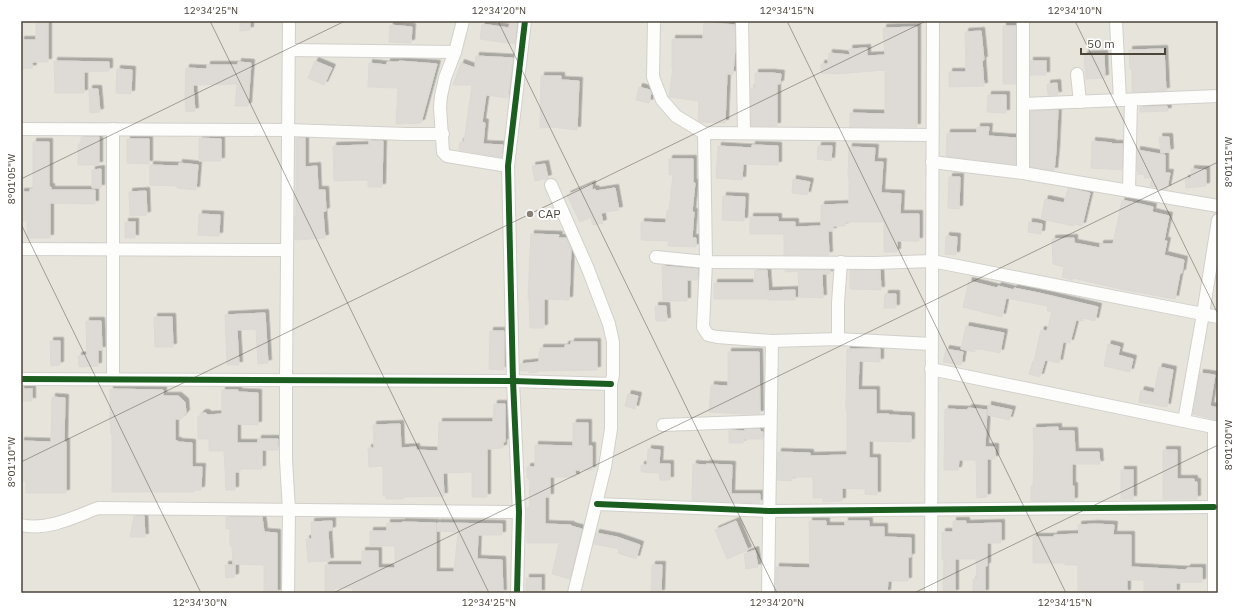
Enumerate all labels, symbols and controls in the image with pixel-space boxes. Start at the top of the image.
text: 12°34'25"N [184,4,238,17]
text: 12°34'20"N [472,4,526,17]
text: 12°34'15"N [760,4,814,17]
text: 12°34'10"N [1048,4,1102,17]
scale bar [1081,30,1165,56]
text: 50 m [1087,36,1115,51]
text: 8°01'15"W [1222,137,1235,187]
text: 8°01'05"W [5,154,18,204]
place label: CAP [538,206,560,221]
marker: CAP [525,209,535,219]
text: 8°01'20"W [1222,420,1235,470]
text: 8°01'10"W [5,437,18,487]
text: 12°34'30"N [173,596,227,609]
text: 12°34'25"N [462,596,516,609]
text: 12°34'20"N [750,596,804,609]
text: 12°34'15"N [1038,596,1092,609]

